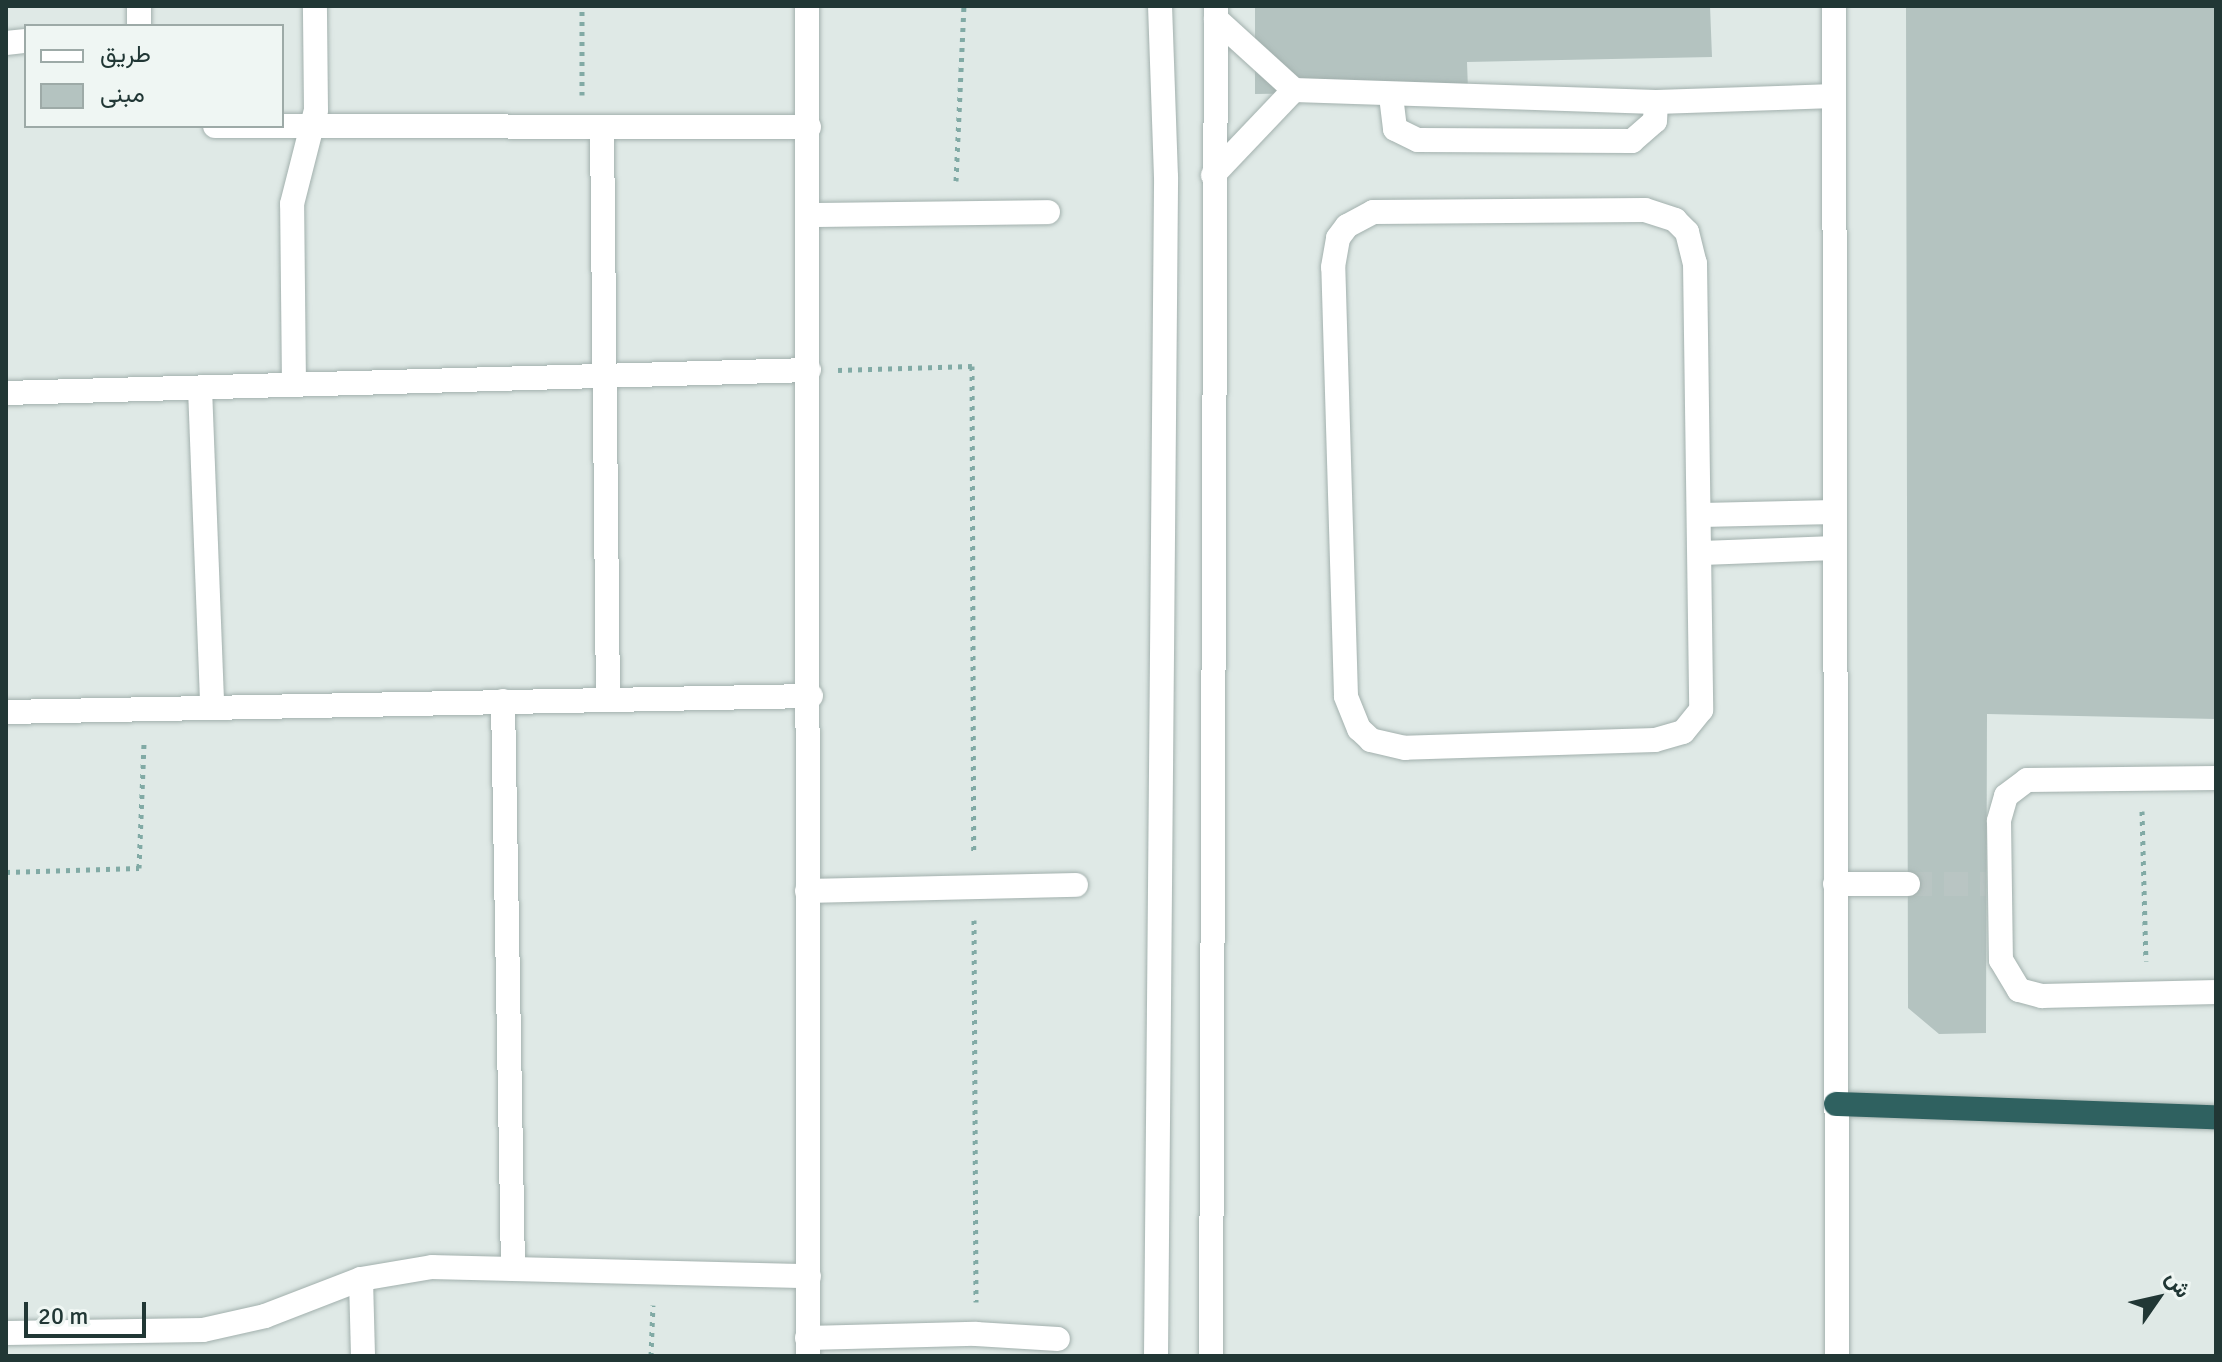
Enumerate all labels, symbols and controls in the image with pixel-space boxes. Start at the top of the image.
legend [24,24,284,128]
text: طريق [100,39,151,69]
text: مبنى [100,79,145,109]
north arrow [2118,1258,2198,1338]
text: ش [2160,1266,2197,1303]
scale bar [28,1286,150,1336]
text: 20 m [38,1301,88,1331]

